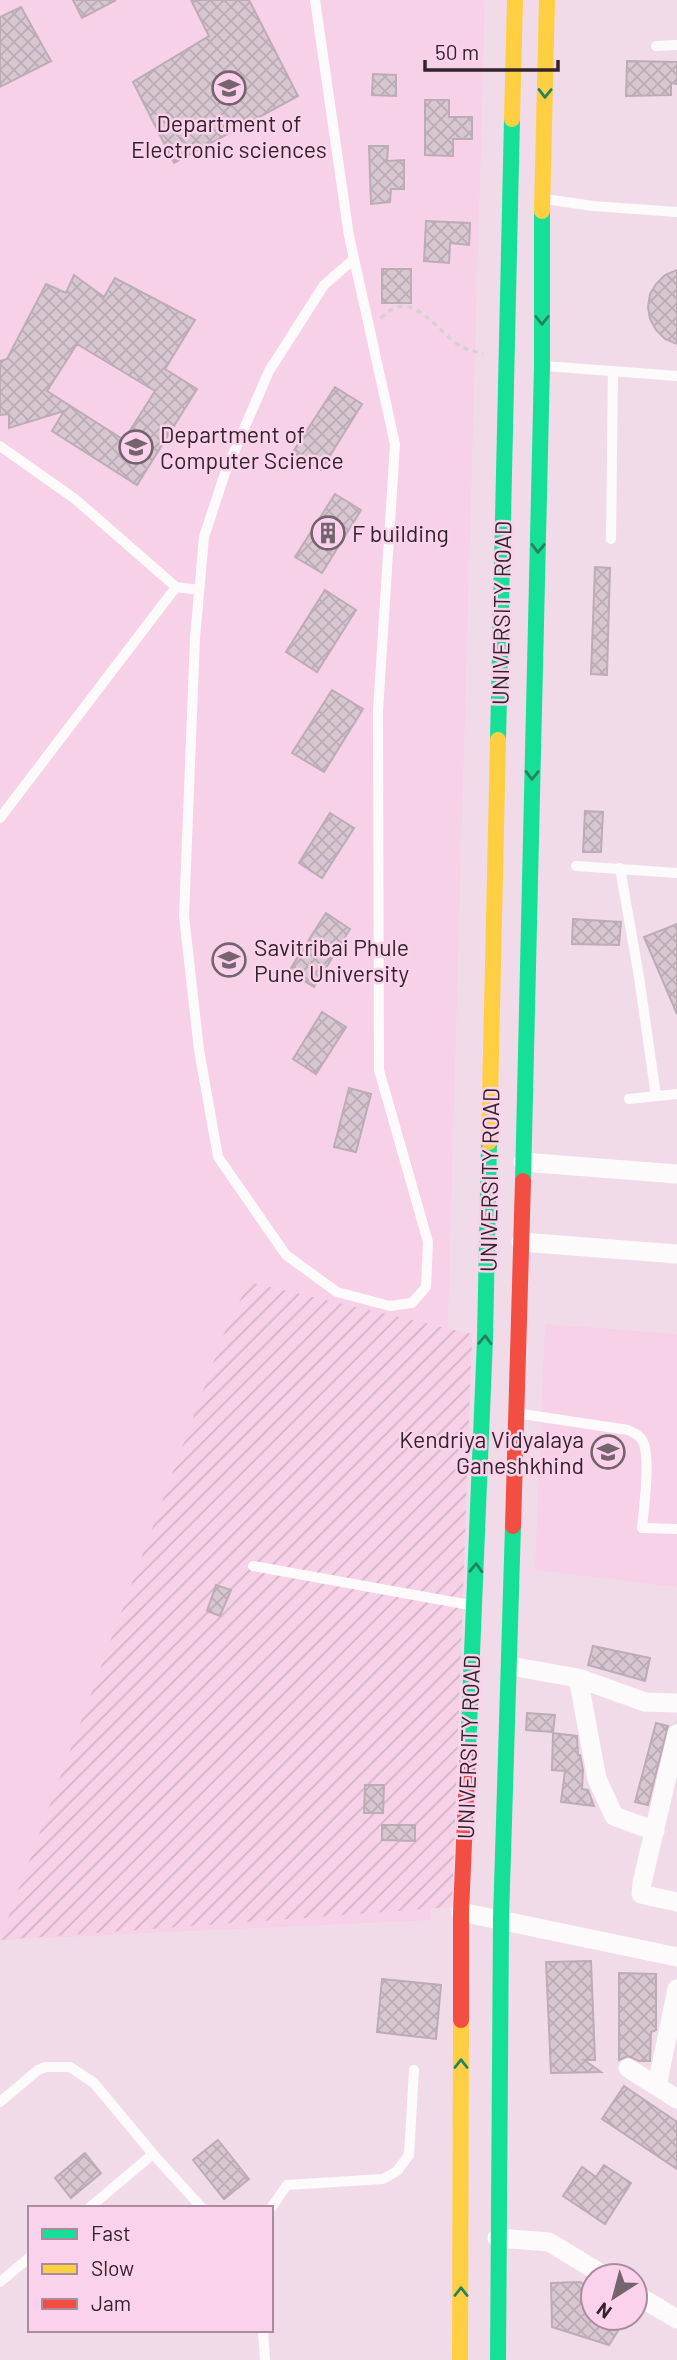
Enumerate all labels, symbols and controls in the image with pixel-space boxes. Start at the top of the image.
scale bar [425,28,558,72]
text: 50 m [435,39,479,64]
school or university icon: Department of Electronic sciences [210,69,248,107]
one-way arrow [537,88,553,98]
place label: Department of Electronic sciences [131,109,327,163]
one-way arrow [534,315,550,326]
place label: Department of Computer Science [160,420,344,474]
school or university icon: Department of Computer Science [117,428,155,466]
building icon: F building [309,514,347,552]
place label: F building [352,519,449,547]
street label: UNIVERSITY ROAD [485,521,517,705]
one-way arrow [530,542,545,553]
one-way arrow [525,770,540,781]
place label: Savitribai Phule Pune University [254,933,410,987]
school or university icon: Savitribai Phule Pune University [210,941,248,979]
street label: UNIVERSITY ROAD [473,1088,505,1272]
one-way arrow [477,1334,493,1345]
place label: Kendriya Vidyalaya Ganeshkhind [399,1425,584,1479]
school or university icon: Kendriya Vidyalaya Ganeshkhind [589,1433,627,1471]
one-way arrow [468,1562,483,1573]
street label: UNIVERSITY ROAD [451,1654,485,1840]
one-way arrow [453,2059,469,2069]
legend [28,2206,273,2332]
text: Fast [91,2220,131,2245]
text: Slow [91,2255,134,2280]
north arrow [579,2262,649,2332]
one-way arrow [453,2286,469,2297]
text: Jam [91,2290,131,2315]
text: N [592,2298,616,2324]

